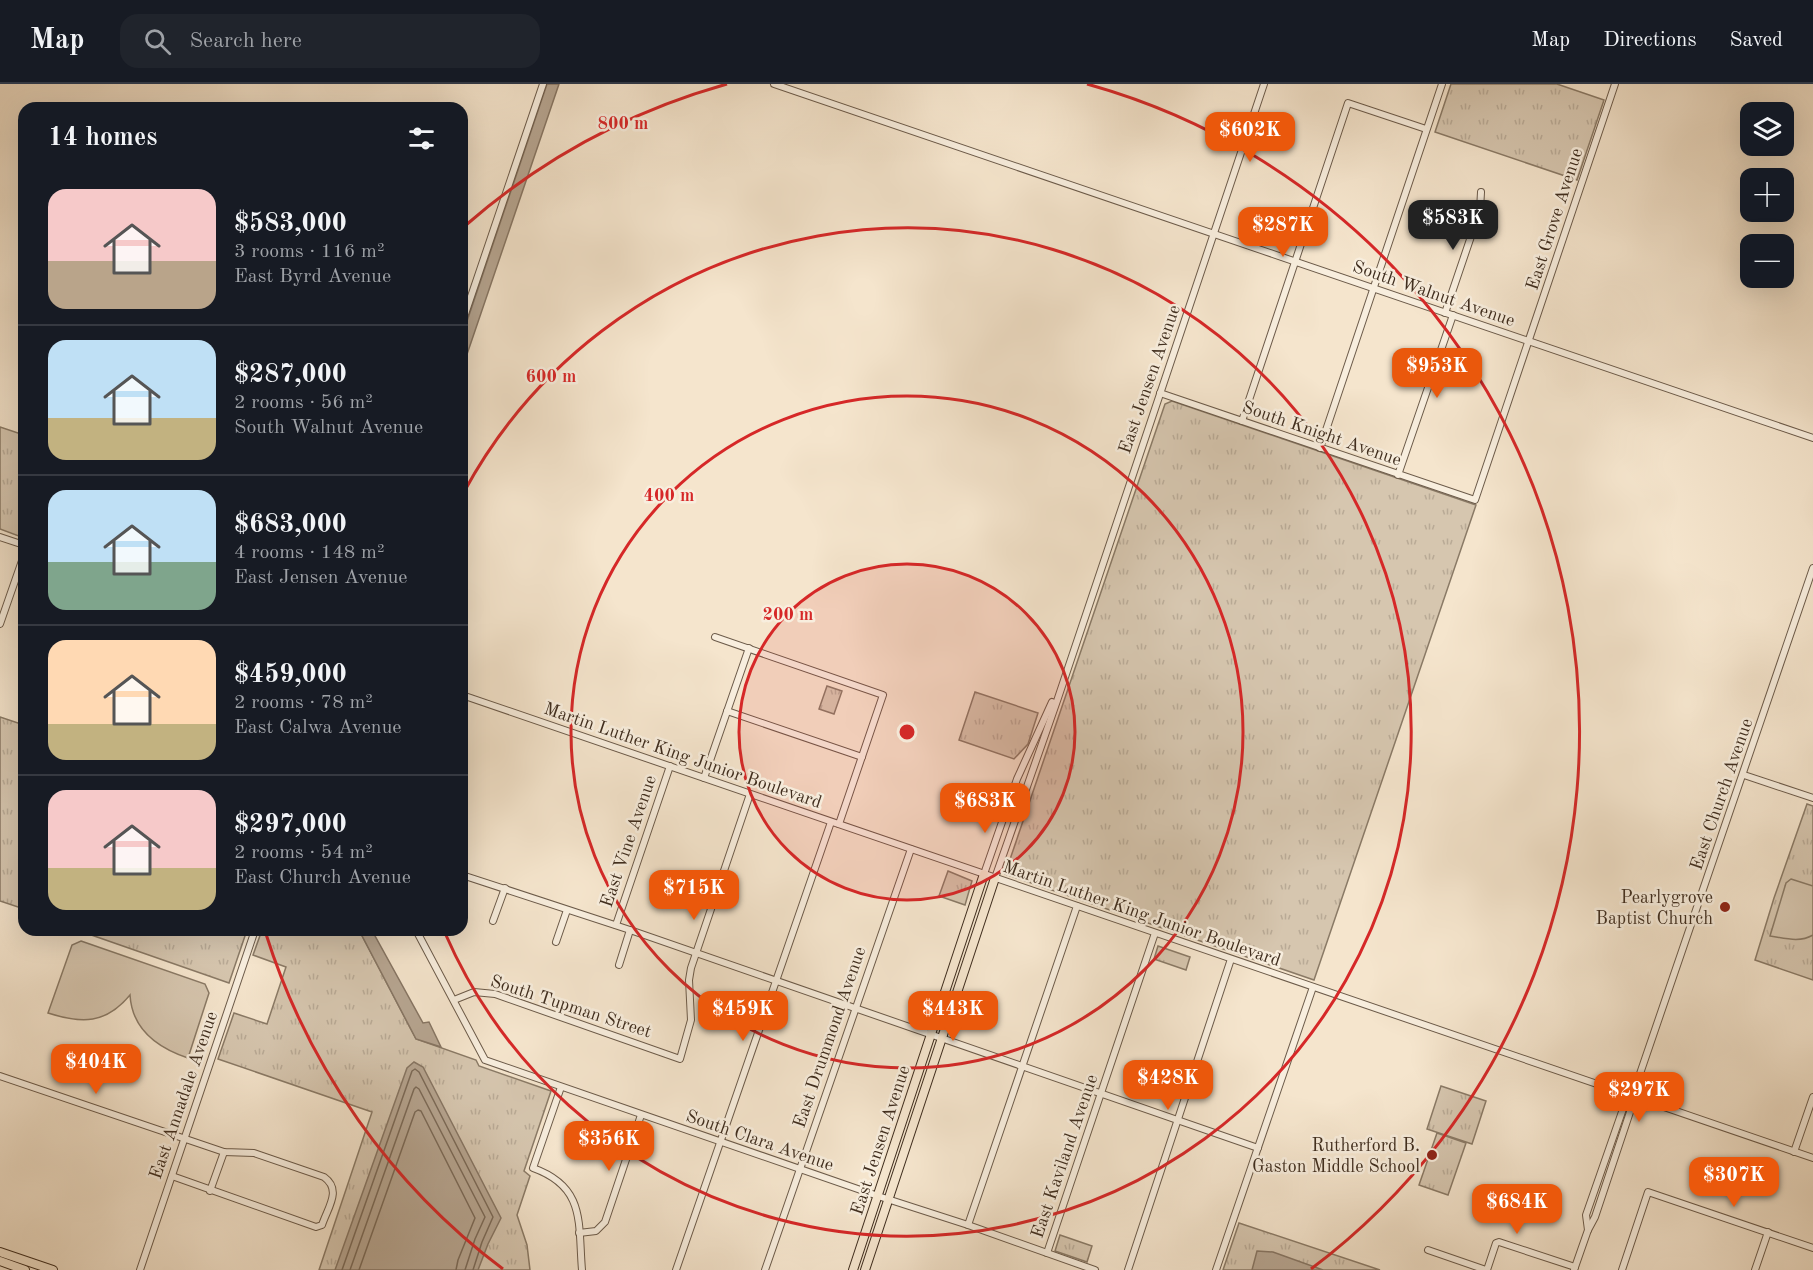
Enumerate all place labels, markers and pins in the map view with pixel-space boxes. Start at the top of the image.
pin: $602K [1208,112,1292,163]
pin: $583K [1411,200,1495,251]
pin: $287K [1241,207,1325,258]
pin: $953K [1395,348,1479,399]
centre of rings [897,722,917,742]
pin: $683K [943,783,1027,834]
pin: $715K [652,870,736,921]
place label: Pearlygrove Baptist Church [1596,889,1713,928]
marker: Pearlygrove Baptist Church [1718,900,1732,914]
pin: $459K [701,991,785,1042]
pin: $443K [911,991,995,1042]
pin: $404K [54,1044,138,1095]
pin: $428K [1126,1060,1210,1111]
pin: $297K [1597,1072,1681,1123]
pin: $356K [567,1121,651,1172]
place label: Rutherford B. Gaston Middle School [1252,1137,1420,1176]
marker: Rutherford B. Gaston Middle School [1425,1148,1439,1162]
pin: $307K [1692,1157,1776,1208]
pin: $684K [1475,1184,1559,1235]

